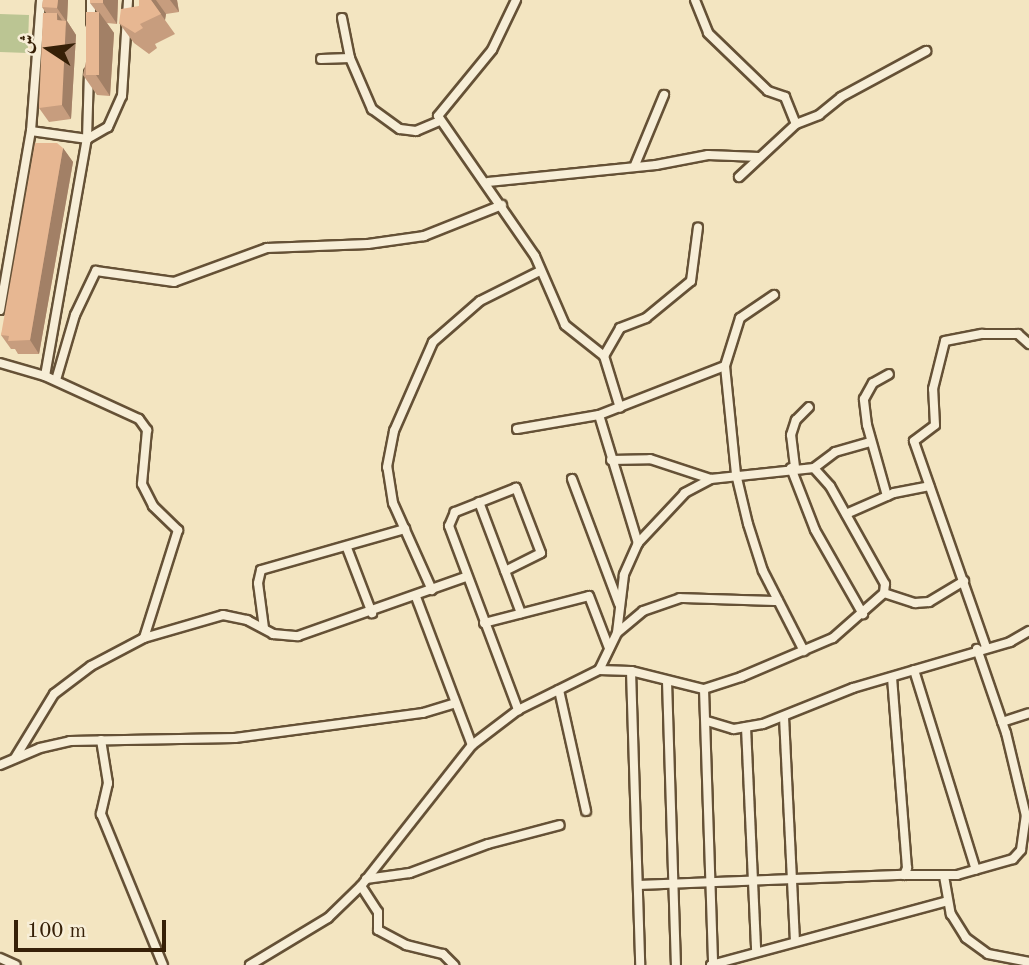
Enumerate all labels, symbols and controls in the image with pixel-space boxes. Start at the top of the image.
north arrow [14,14,84,84]
text: ش [17,33,39,55]
scale bar [18,906,170,950]
text: 100 m [27,921,86,942]

